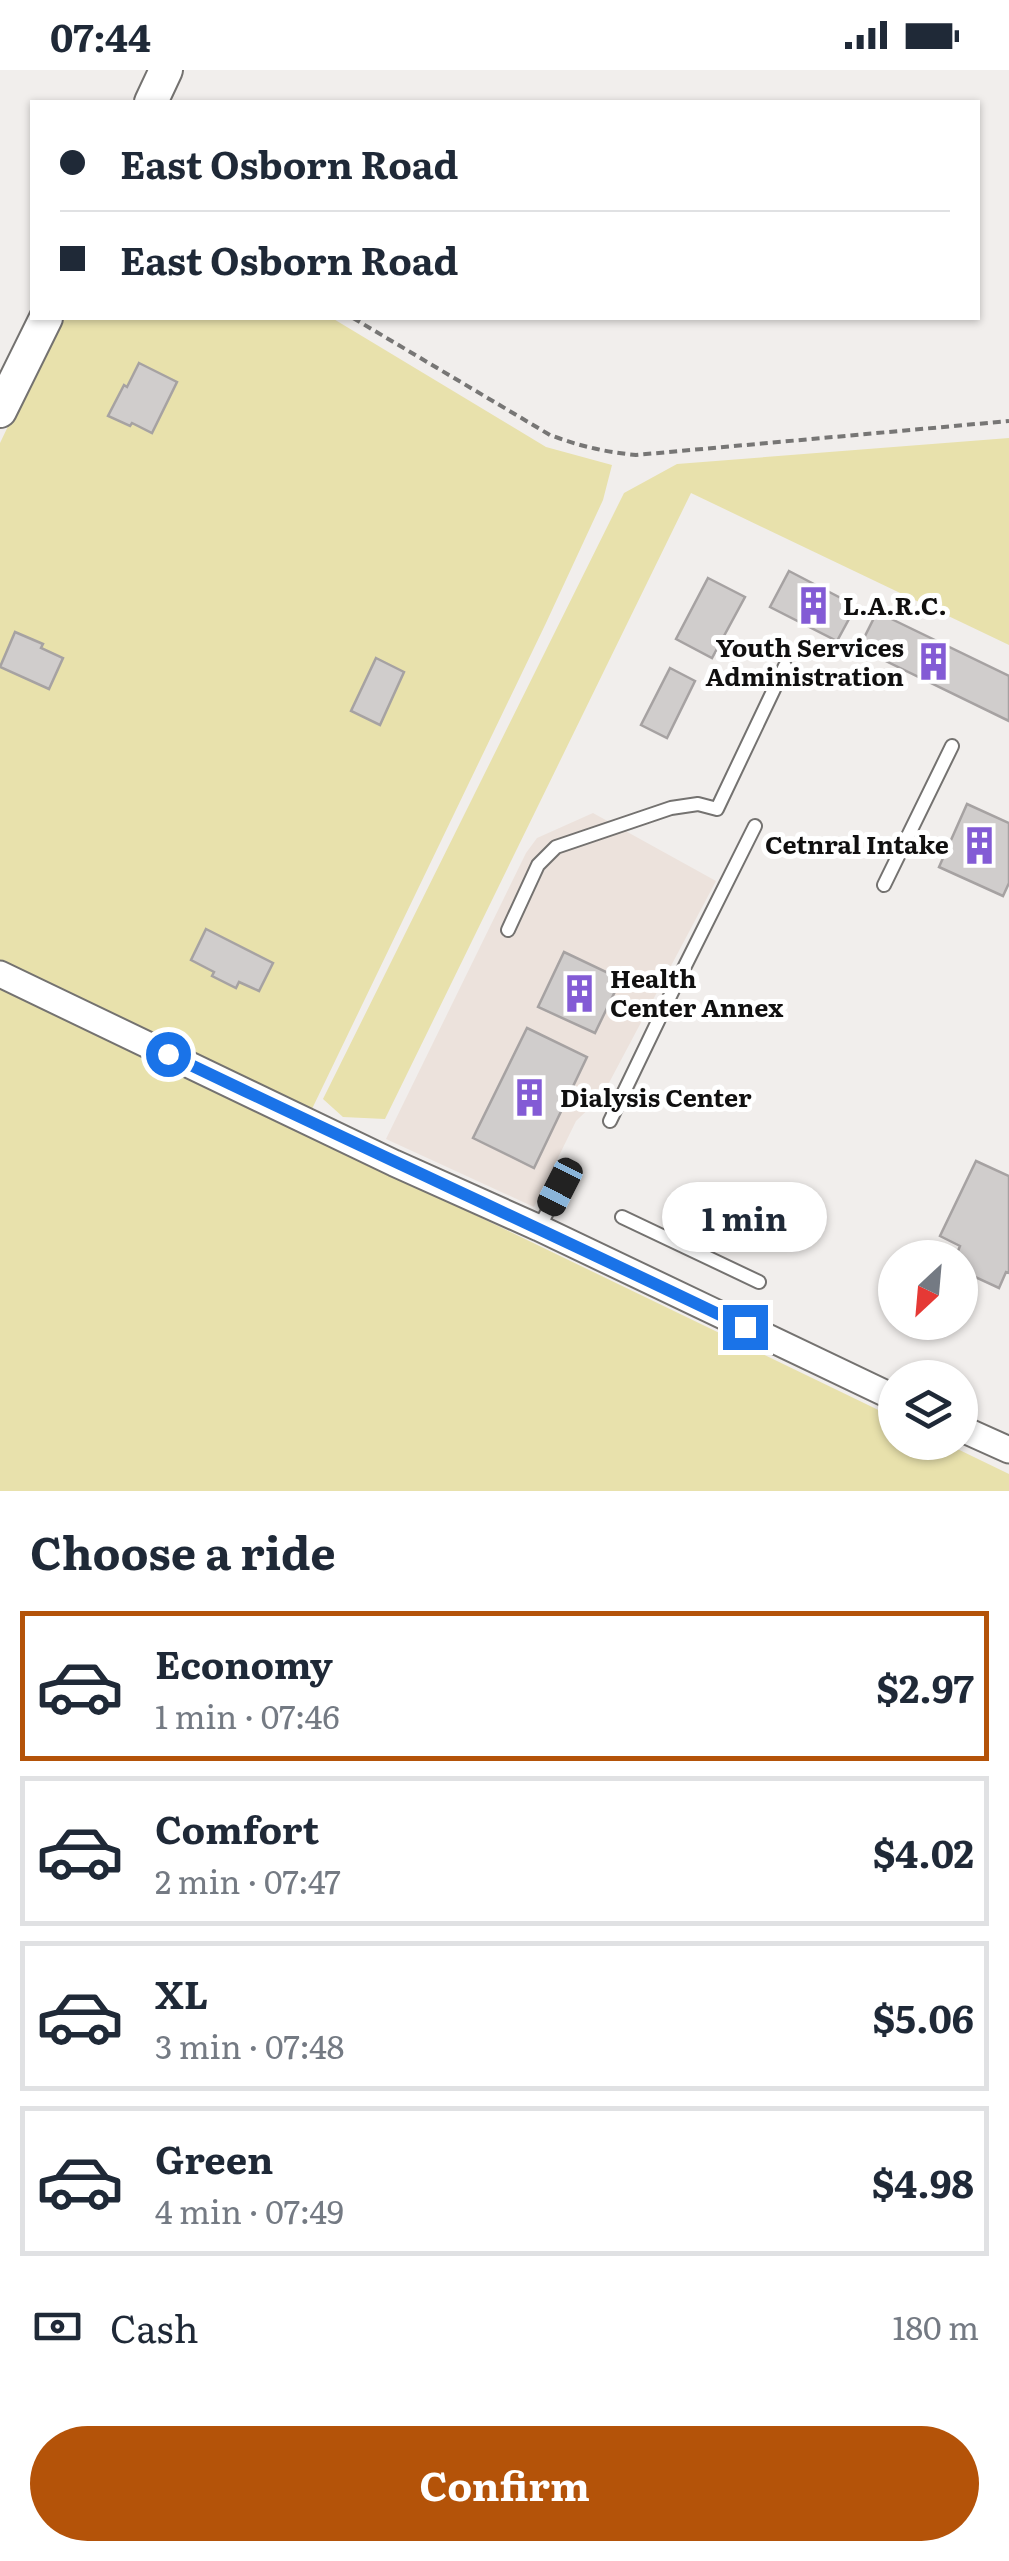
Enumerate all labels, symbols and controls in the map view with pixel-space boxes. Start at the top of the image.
text: 07:44 [50,7,151,64]
text: East Osborn Road [120,134,459,191]
text: East Osborn Road [120,230,459,287]
building icon: L.A.R.C. [792,585,834,627]
place label: L.A.R.C. [843,586,947,623]
place label: Youth Services Administration [705,628,904,694]
building icon: Youth Services Administration [913,641,955,683]
building icon: Cetnral Intake [958,824,1000,866]
place label: Cetnral Intake [765,825,949,862]
place label: Health Center Annex [610,959,783,1025]
building icon: Health Center Annex [559,972,601,1014]
route start [146,1032,191,1077]
building icon: Dialysis Center [509,1077,551,1119]
place label: Dialysis Center [560,1078,752,1115]
car [533,1153,587,1221]
callout: 1 min [662,1182,828,1252]
text: 1 min [702,1193,787,1241]
north arrow [878,1240,978,1340]
map controls [878,1240,978,1460]
route end [723,1305,768,1350]
button: layers [878,1360,978,1460]
text: Choose a ride [30,1517,336,1584]
text: Economy [155,1634,333,1691]
icon: car [35,1641,125,1731]
text: $2.97 [876,1658,974,1715]
text: 1 min · 07:46 [155,1691,340,1739]
text: Comfort [155,1799,319,1856]
icon: car [35,1806,125,1896]
text: $4.02 [873,1823,974,1880]
text: 2 min · 07:47 [155,1856,341,1904]
text: XL [155,1964,208,2021]
icon: car [35,1971,125,2061]
text: $5.06 [873,1988,974,2045]
text: 3 min · 07:48 [155,2021,344,2069]
text: Green [155,2129,273,2186]
icon: car [35,2136,125,2226]
text: $4.98 [872,2153,974,2210]
text: 4 min · 07:49 [155,2186,344,2234]
text: Cash [110,2298,199,2355]
icon: cash [30,2299,85,2354]
text: 180 m [892,2302,979,2350]
button: Confirm [30,2426,979,2541]

